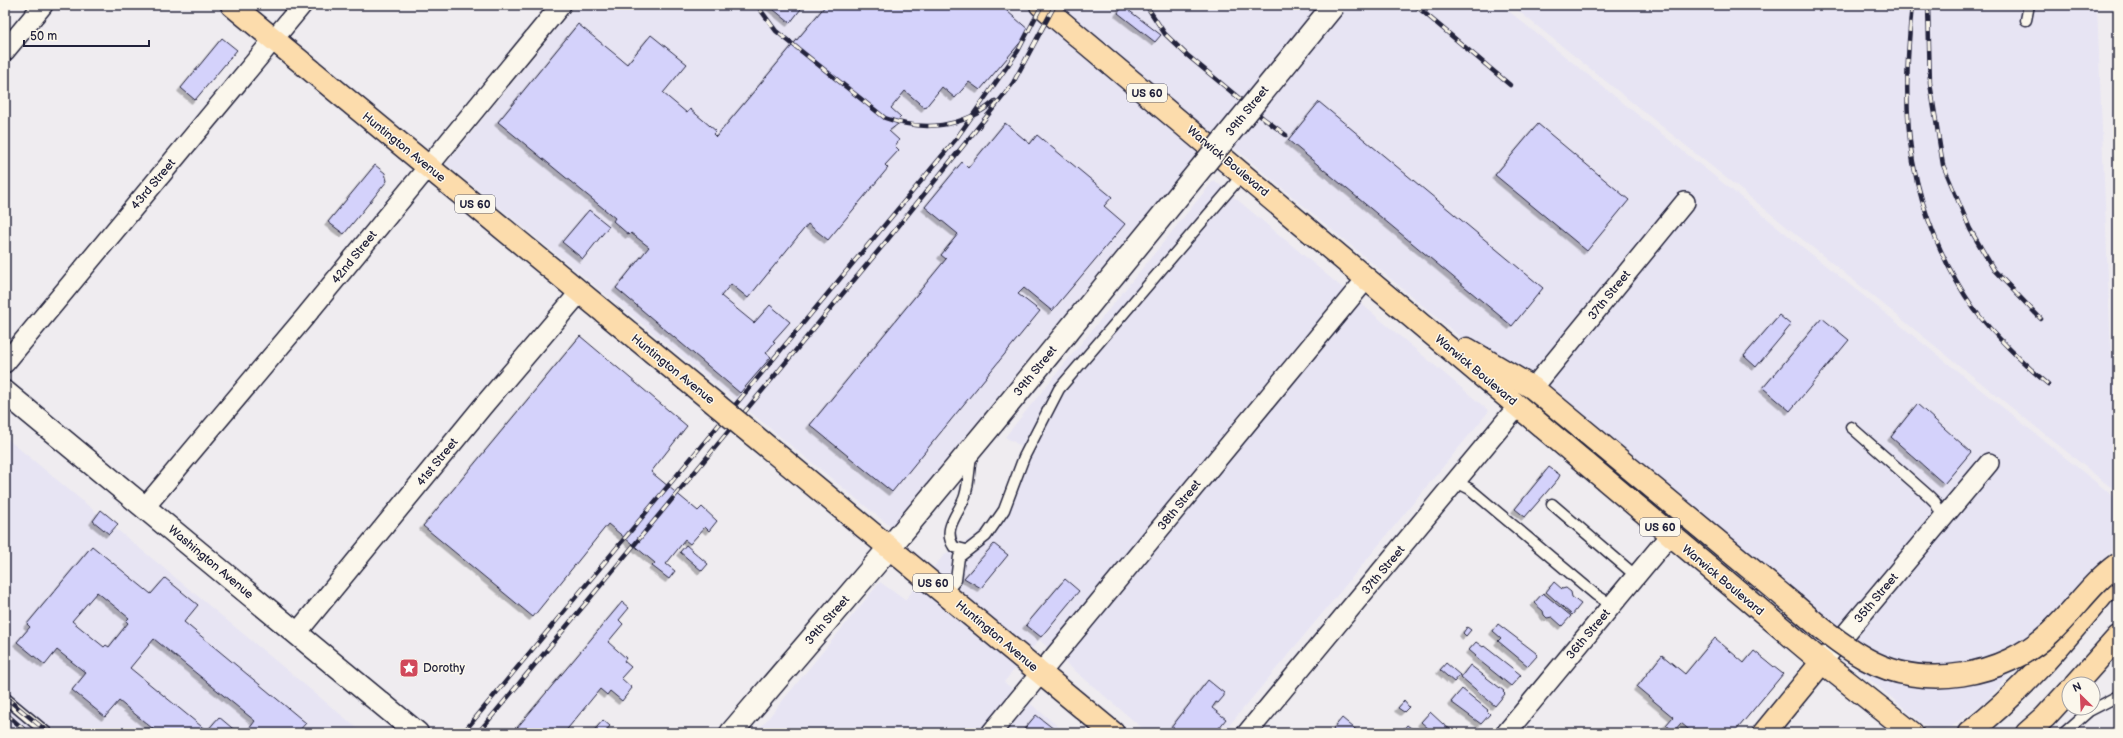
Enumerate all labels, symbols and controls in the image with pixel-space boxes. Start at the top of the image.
scale bar [24,22,149,48]
text: 50 m [30,29,57,44]
street label: 39th Street [1222,83,1272,140]
road number: US 60 [1127,84,1167,102]
street label: Huntington Avenue [359,109,448,186]
street label: Warwick Boulevard [1184,123,1272,200]
street label: 43rd Street [128,156,179,213]
road number: US 60 [455,195,495,213]
street label: 42nd Street [328,227,381,287]
street label: 37th Street [1585,267,1634,323]
street label: Huntington Avenue [628,331,717,408]
street label: Warwick Boulevard [1432,332,1520,409]
street label: 39th Street [1010,343,1060,400]
street label: 41st Street [413,435,462,489]
street label: 38th Street [1154,477,1204,534]
road number: US 60 [1640,518,1680,536]
street label: Washington Avenue [165,522,256,602]
street label: 37th Street [1358,542,1408,598]
street label: Warwick Boulevard [1679,542,1767,619]
street label: 35th Street [1851,570,1902,626]
road number: US 60 [913,574,953,592]
street label: 39th Street [802,592,853,648]
street label: Huntington Avenue [952,598,1041,675]
street label: 36th Street [1563,606,1614,663]
place icon: Dorothy [398,657,420,679]
place label: Dorothy [423,661,465,676]
north arrow [2061,676,2101,716]
text: N [2071,680,2084,695]

